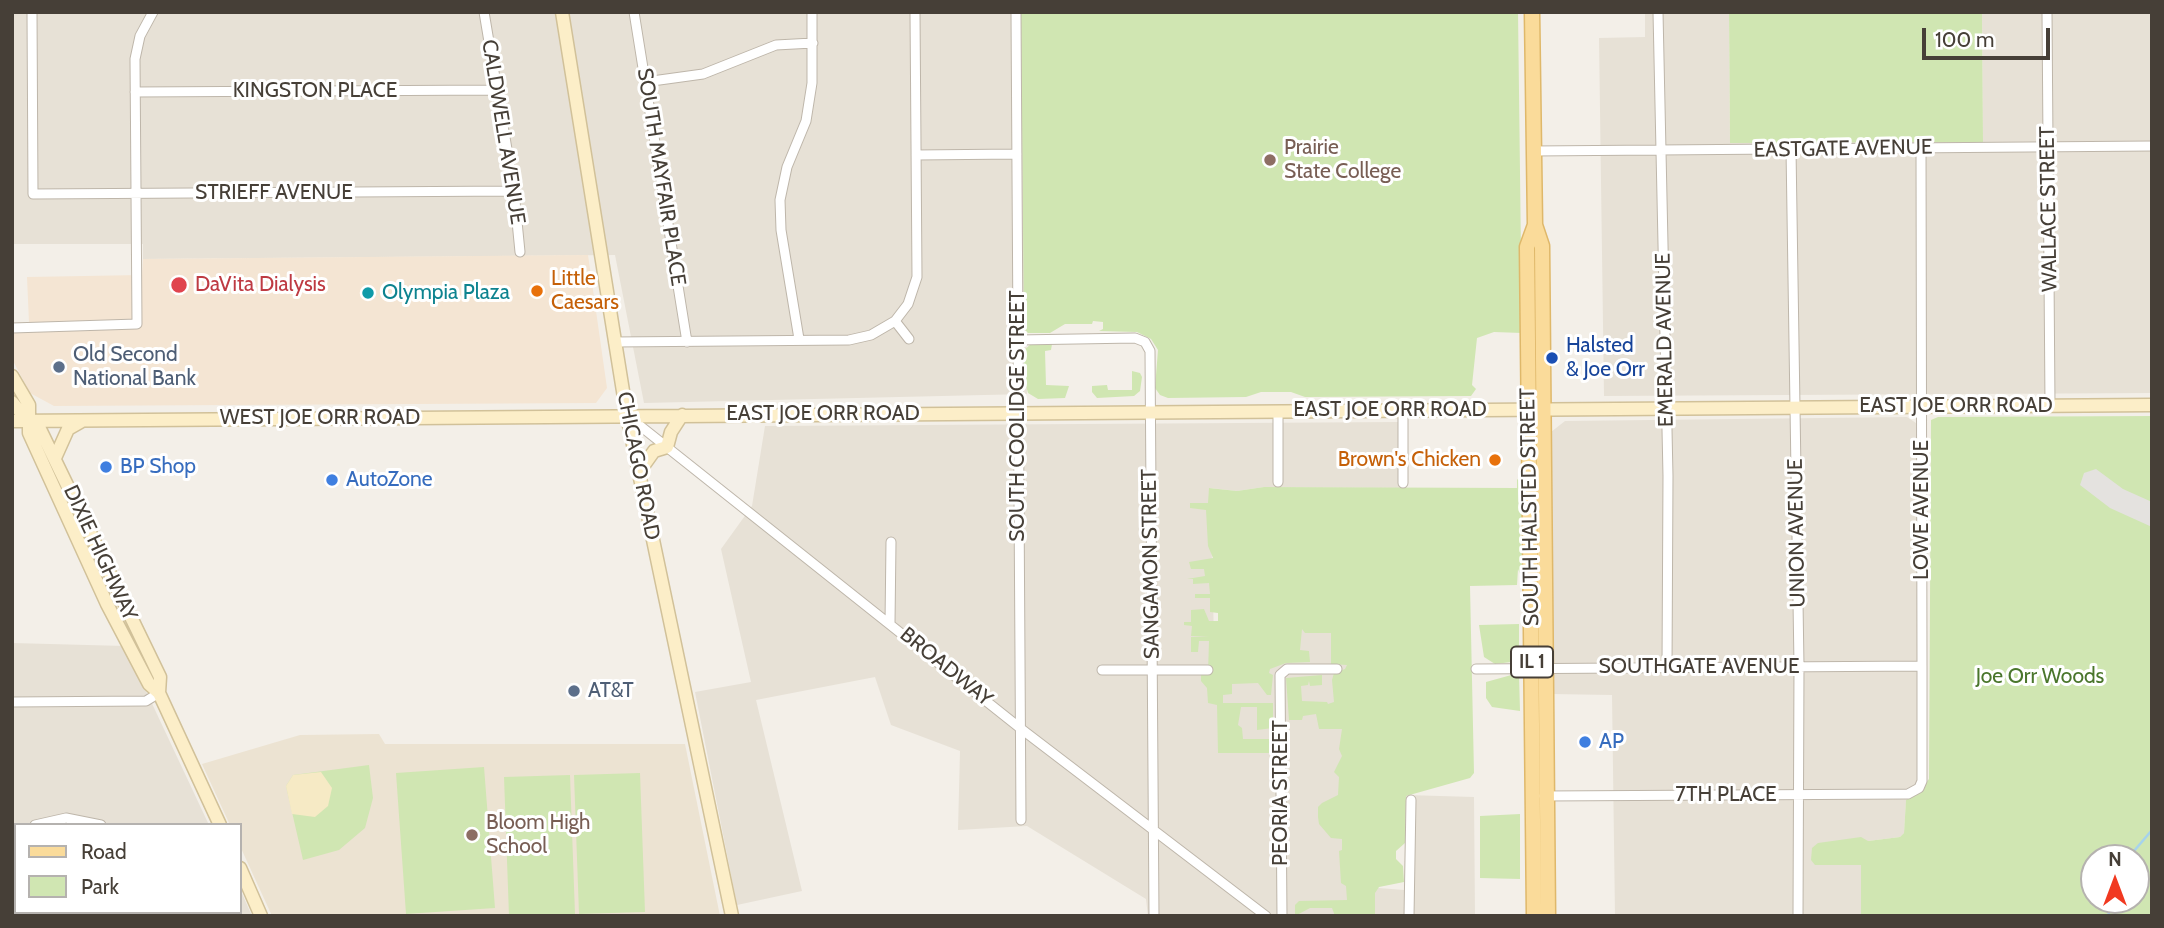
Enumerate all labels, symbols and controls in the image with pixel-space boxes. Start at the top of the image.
scale bar [1926,14,2054,58]
text: 100 m [1935,27,1994,52]
street label: CALDWELL AVENUE [476,38,530,226]
street label: SOUTH MAYFAIR PLACE [631,66,691,288]
street label: KINGSTON PLACE [233,78,397,104]
street label: WALLACE STREET [2035,126,2063,292]
place label: Prairie State College [1284,135,1401,185]
street label: EASTGATE AVENUE [1753,135,1933,163]
marker: Prairie State College [1262,152,1278,168]
street label: STRIEFF AVENUE [195,180,353,206]
street label: EMERALD AVENUE [1651,253,1679,427]
place label: Little Caesars [551,266,619,316]
place label: DaVita Dialysis [195,272,326,298]
marker: DaVita Dialysis [169,275,189,295]
place label: Olympia Plaza [382,280,510,306]
marker: Little Caesars [529,283,545,299]
marker: Olympia Plaza [360,285,376,301]
street label: SOUTH COOLIDGE STREET [1005,290,1031,542]
place label: Halsted & Joe Orr [1566,333,1645,383]
place label: Old Second National Bank [73,342,196,392]
marker: Halsted & Joe Orr [1544,350,1560,366]
marker: Old Second National Bank [51,359,67,375]
street label: SOUTH HALSTED STREET [1515,388,1545,626]
street label: CHICAGO ROAD [611,390,665,542]
street label: EAST JOE ORR ROAD [1859,393,2053,419]
street label: EAST JOE ORR ROAD [1293,397,1487,423]
street label: EAST JOE ORR ROAD [726,401,920,427]
street label: WEST JOE ORR ROAD [220,405,420,431]
street label: LOWE AVENUE [1909,440,1935,580]
place label: Brown's Chicken [1338,447,1481,473]
marker: Brown's Chicken [1487,452,1503,468]
place label: BP Shop [120,454,196,480]
street label: UNION AVENUE [1783,458,1811,608]
marker: BP Shop [98,459,114,475]
place label: AutoZone [346,467,433,493]
street label: SANGAMON STREET [1137,469,1165,659]
marker: AutoZone [324,472,340,488]
street label: DIXIE HIGHWAY [58,481,142,625]
street label: BROADWAY [895,622,997,712]
road number: IL 1 [1511,646,1553,678]
street label: SOUTHGATE AVENUE [1598,654,1800,680]
park label: Joe Orr Woods [1976,664,2104,690]
place label: AT&T [588,678,634,704]
marker: AT&T [566,683,582,699]
street label: PEORIA STREET [1268,720,1294,866]
place label: AP [1599,729,1624,755]
marker: AP [1577,734,1593,750]
street label: 7TH PLACE [1675,782,1777,808]
place label: Bloom High School [486,810,590,860]
legend [14,823,242,914]
marker: Bloom High School [464,827,480,843]
text: Road [81,839,127,864]
north arrow [2080,844,2150,914]
text: N [2108,848,2122,871]
text: Park [81,874,119,899]

